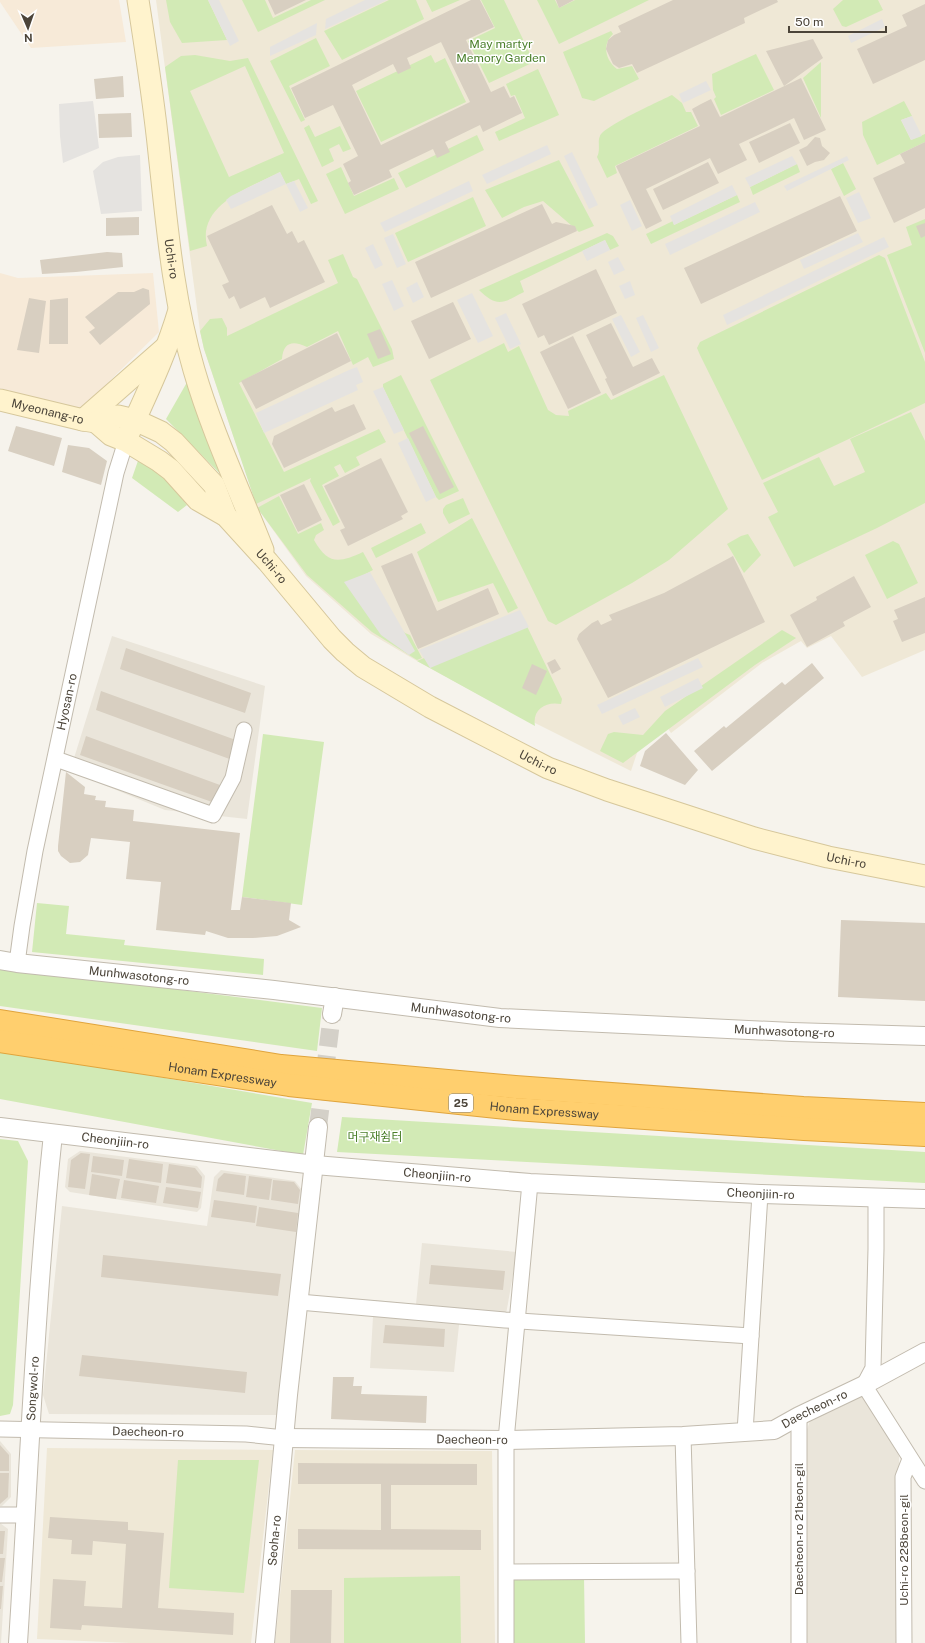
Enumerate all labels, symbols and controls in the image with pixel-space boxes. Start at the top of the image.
north arrow [8,8,48,48]
scale bar [789,8,886,34]
text: 50 m [795,15,823,29]
text: N [24,32,33,44]
park label: May martyr Memory Garden [456,37,546,65]
street label: Uchi-ro [162,238,181,280]
street label: Myeonang-ro [10,396,85,427]
street label: Uchi-ro [253,546,290,587]
street label: Hyosan-ro [54,672,80,732]
street label: Uchi-ro [517,747,559,778]
street label: Uchi-ro [825,850,868,871]
street label: Munhwasotong-ro [88,964,190,988]
street label: Munhwasotong-ro [410,1000,512,1026]
street label: Munhwasotong-ro [734,1022,835,1040]
street label: Honam Expressway [167,1060,278,1090]
road number: 25 [449,1094,473,1112]
street label: Honam Expressway [489,1099,600,1122]
street label: Cheonjiin-ro [81,1130,150,1152]
park label: 머구재쉼터 [347,1130,403,1144]
street label: Cheonjiin-ro [403,1165,472,1185]
street label: Cheonjiin-ro [726,1185,795,1202]
street label: Songwol-ro [24,1356,42,1421]
street label: Daecheon-ro [779,1387,850,1431]
street label: Daecheon-ro [112,1424,184,1440]
street label: Daecheon-ro [436,1432,508,1447]
street label: Daecheon-ro 21beon-gil [792,1462,806,1595]
street label: Uchi-ro 228beon-gil [897,1494,911,1606]
street label: Seoha-ro [265,1514,284,1567]

